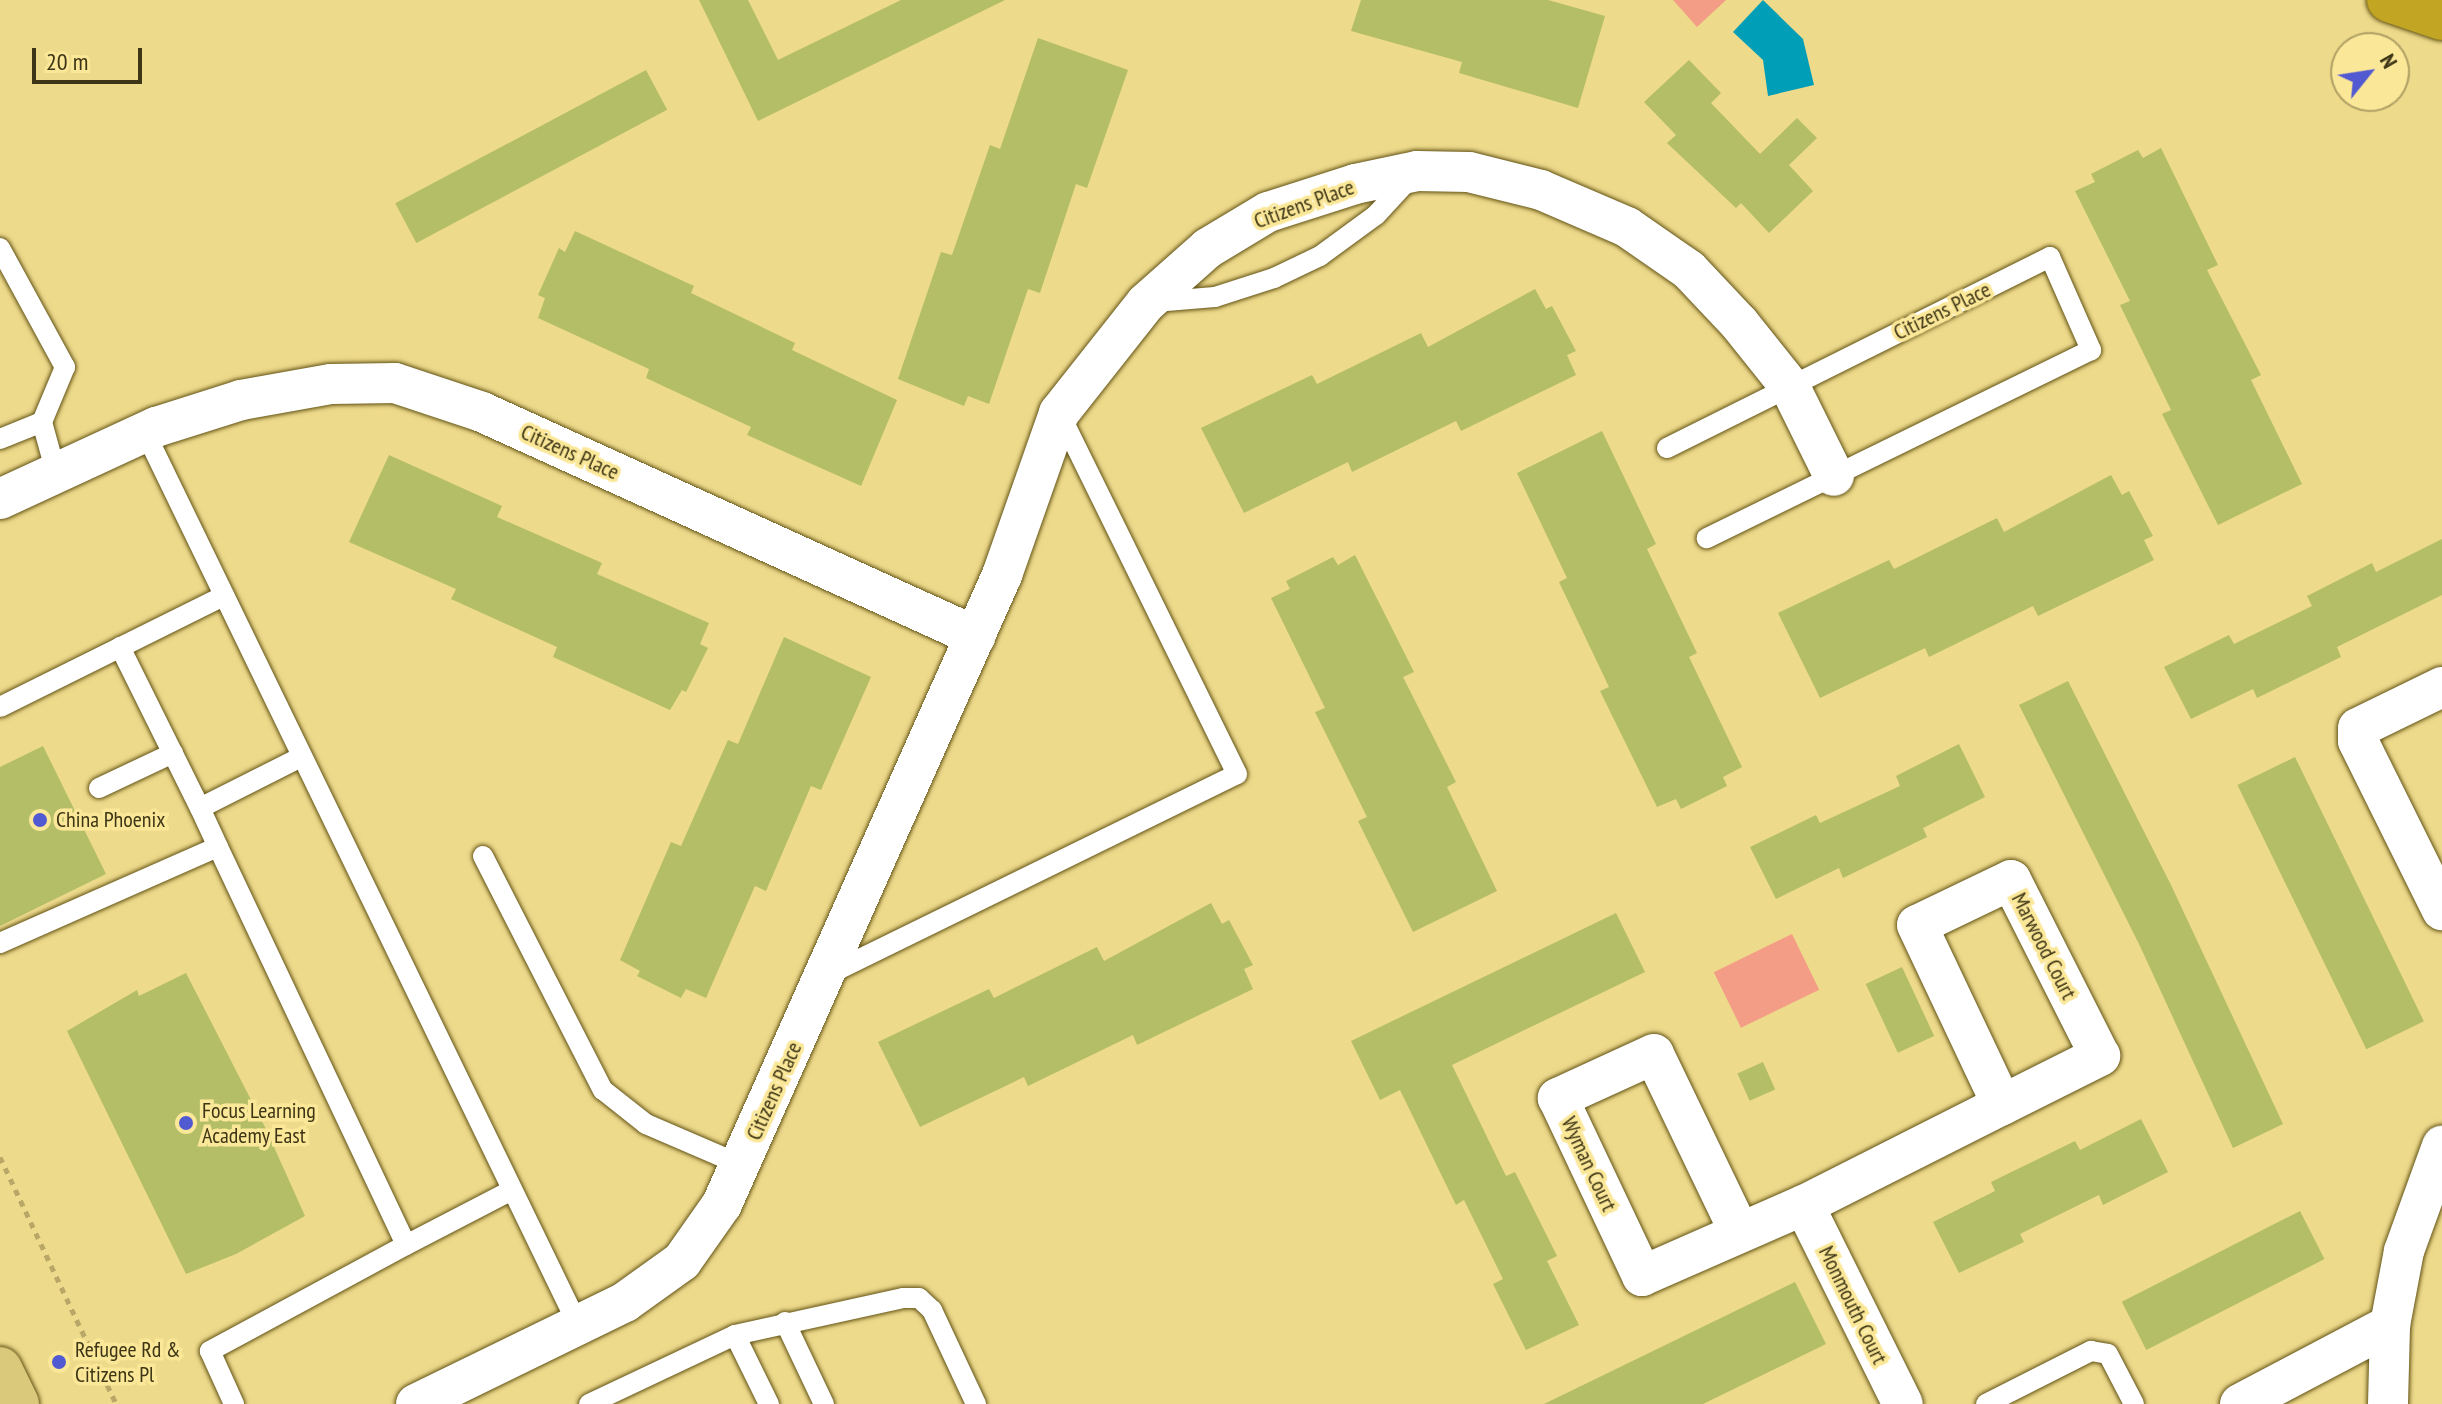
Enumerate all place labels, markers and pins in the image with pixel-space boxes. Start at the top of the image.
place label: China Phoenix [56,807,165,833]
marker: China Phoenix [31,811,49,829]
place label: Focus Learning Academy East [202,1097,316,1148]
marker: Focus Learning Academy East [177,1114,195,1132]
place label: Refugee Rd & Citizens Pl [75,1336,180,1388]
marker: Refugee Rd & Citizens Pl [50,1353,68,1371]

